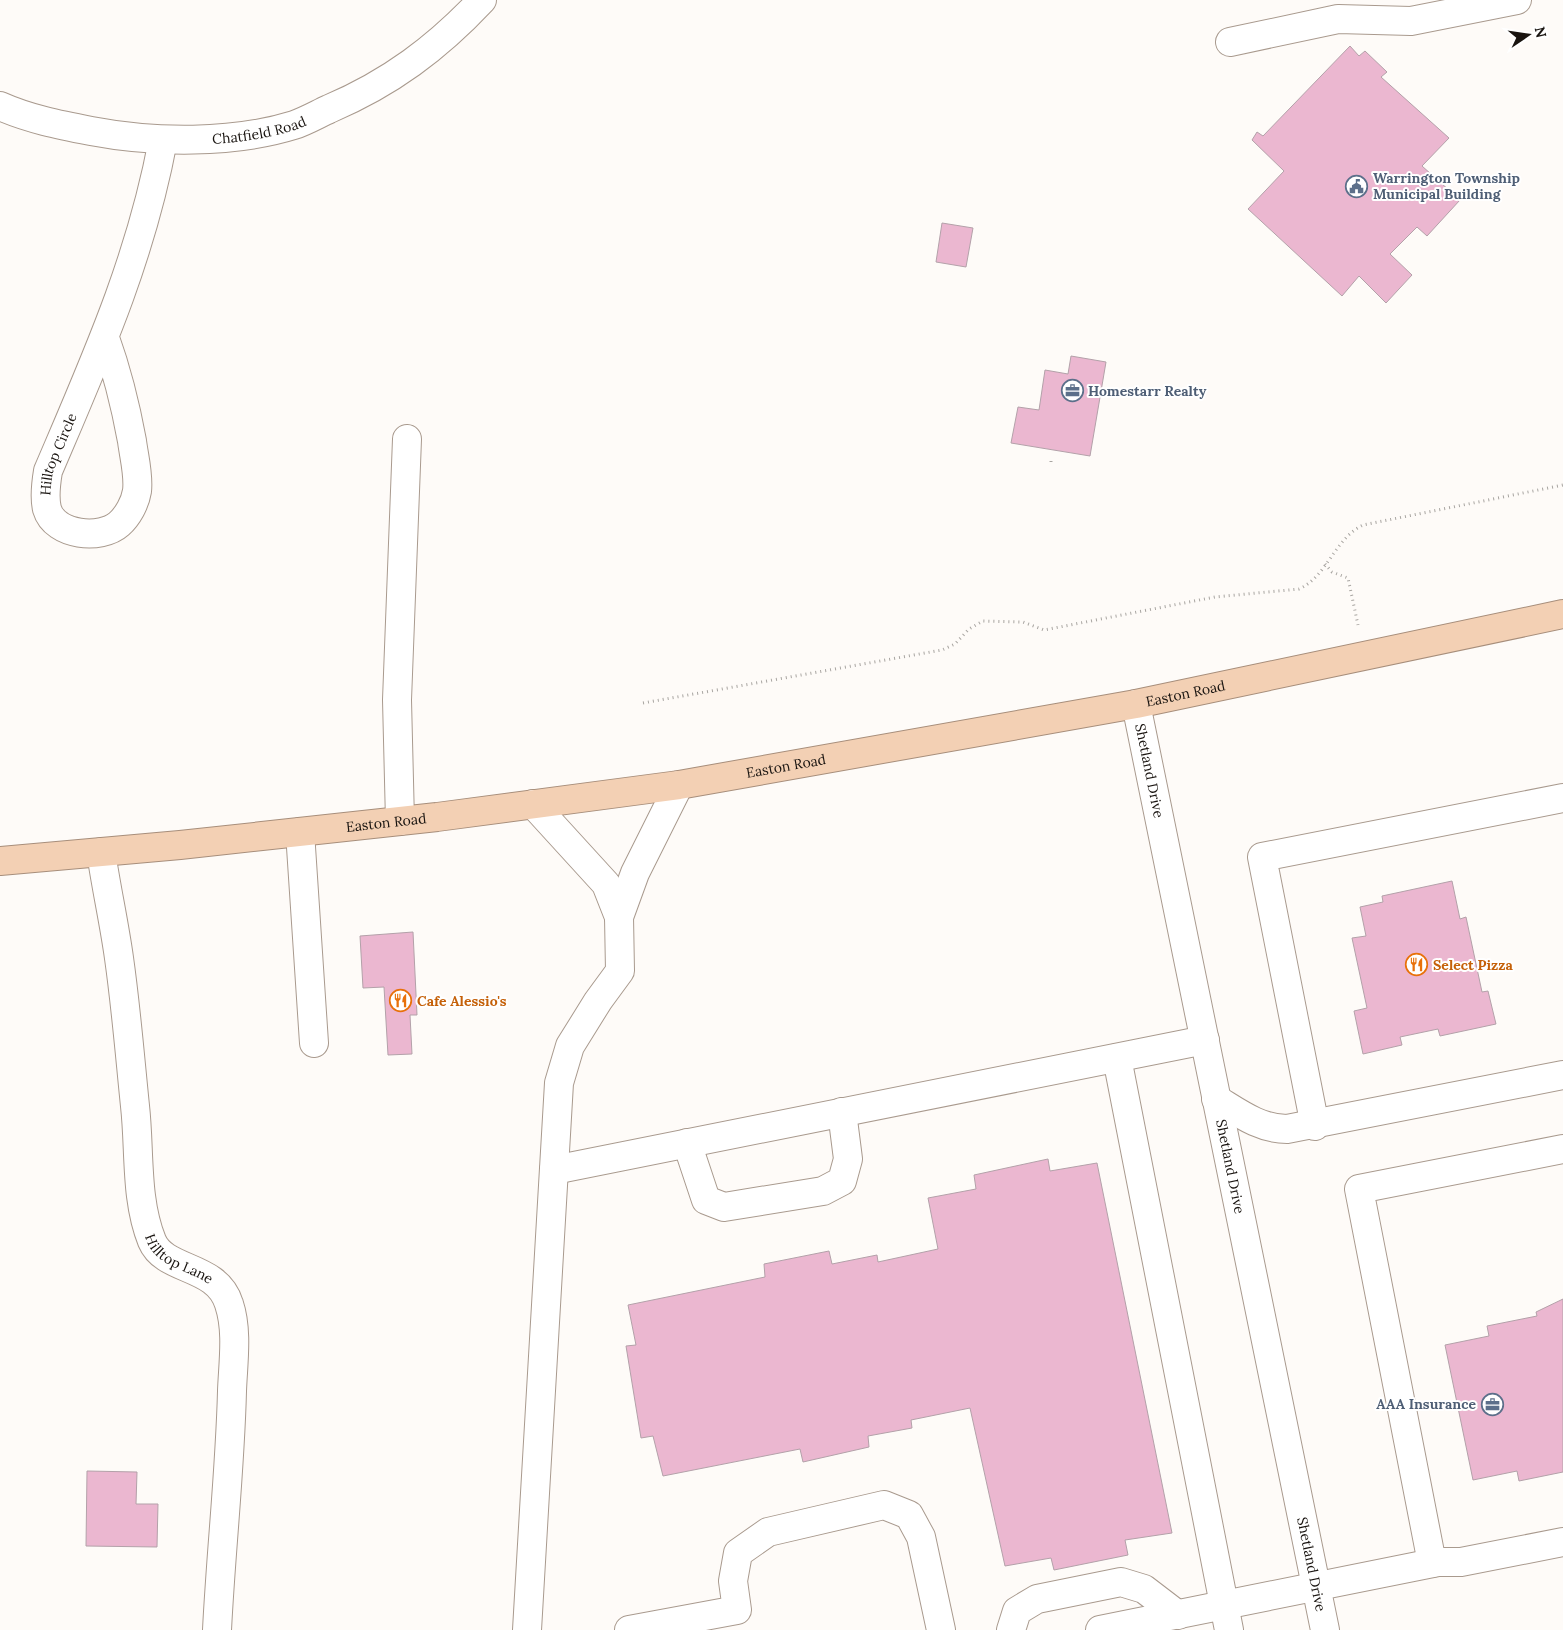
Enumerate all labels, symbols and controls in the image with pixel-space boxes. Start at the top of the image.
north arrow [1503,10,1553,60]
text: N [1531,25,1551,40]
street label: Chatfield Road [212,112,309,148]
place label: Warrington Township Municipal Building [1373,169,1520,203]
public building icon: Warrington Township Municipal Building [1345,174,1369,198]
office icon: Homestarr Realty [1060,379,1084,403]
place label: Homestarr Realty [1088,382,1207,400]
street label: Hilltop Circle [36,410,81,496]
street label: Easton Road [1144,676,1227,711]
street label: Shetland Drive [1131,722,1168,820]
street label: Easton Road [745,750,827,782]
street label: Easton Road [345,809,427,836]
restaurant icon: Select Pizza [1405,953,1429,977]
place label: Select Pizza [1433,956,1513,974]
restaurant icon: Cafe Alessio's [389,989,413,1013]
place label: Cafe Alessio's [417,992,507,1010]
street label: Shetland Drive [1212,1118,1249,1216]
street label: Hilltop Lane [141,1231,217,1288]
office icon: AAA Insurance [1480,1392,1504,1416]
place label: AAA Insurance [1376,1395,1476,1413]
street label: Shetland Drive [1293,1515,1330,1613]

